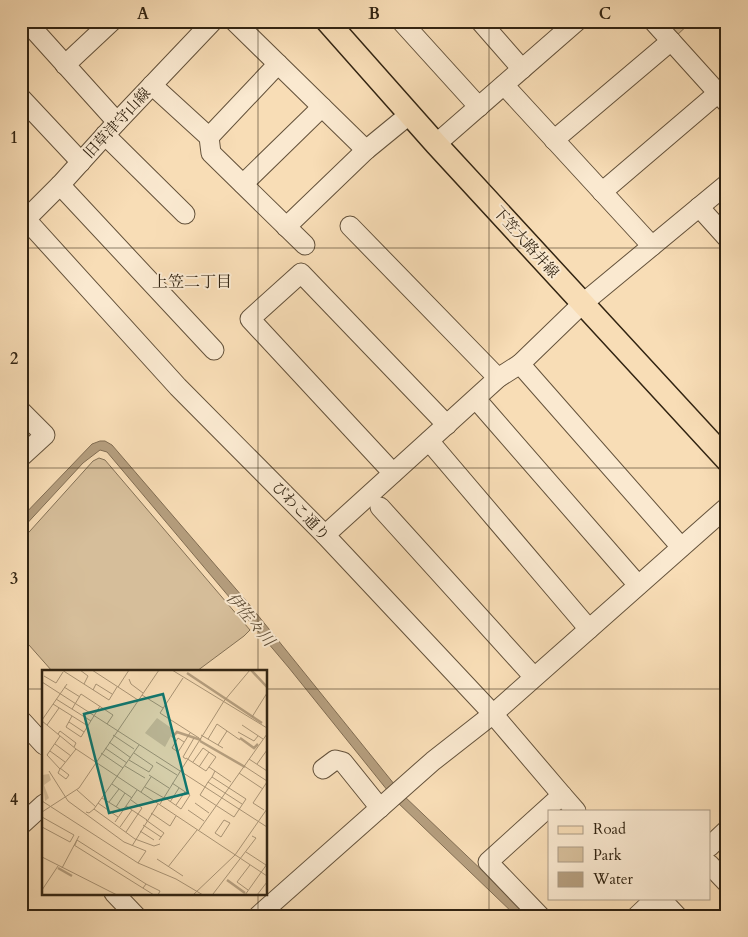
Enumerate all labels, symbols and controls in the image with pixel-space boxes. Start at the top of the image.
text: A [137,3,149,25]
text: B [368,3,380,25]
text: C [599,3,611,25]
street label: 旧草津守山線 [79,83,155,163]
text: 1 [10,127,18,149]
street label: 下笠大路井線 [488,202,564,282]
district label: 上笠二丁目 [152,271,232,293]
text: 2 [10,348,18,370]
street label: びわこ通り [268,477,334,545]
text: 3 [10,568,18,590]
water label: 伊佐々川 [221,588,281,653]
inset map [42,670,268,894]
text: 4 [10,789,18,811]
legend [548,810,710,900]
text: Road [593,819,626,839]
text: Park [593,845,622,865]
text: Water [592,869,634,889]

